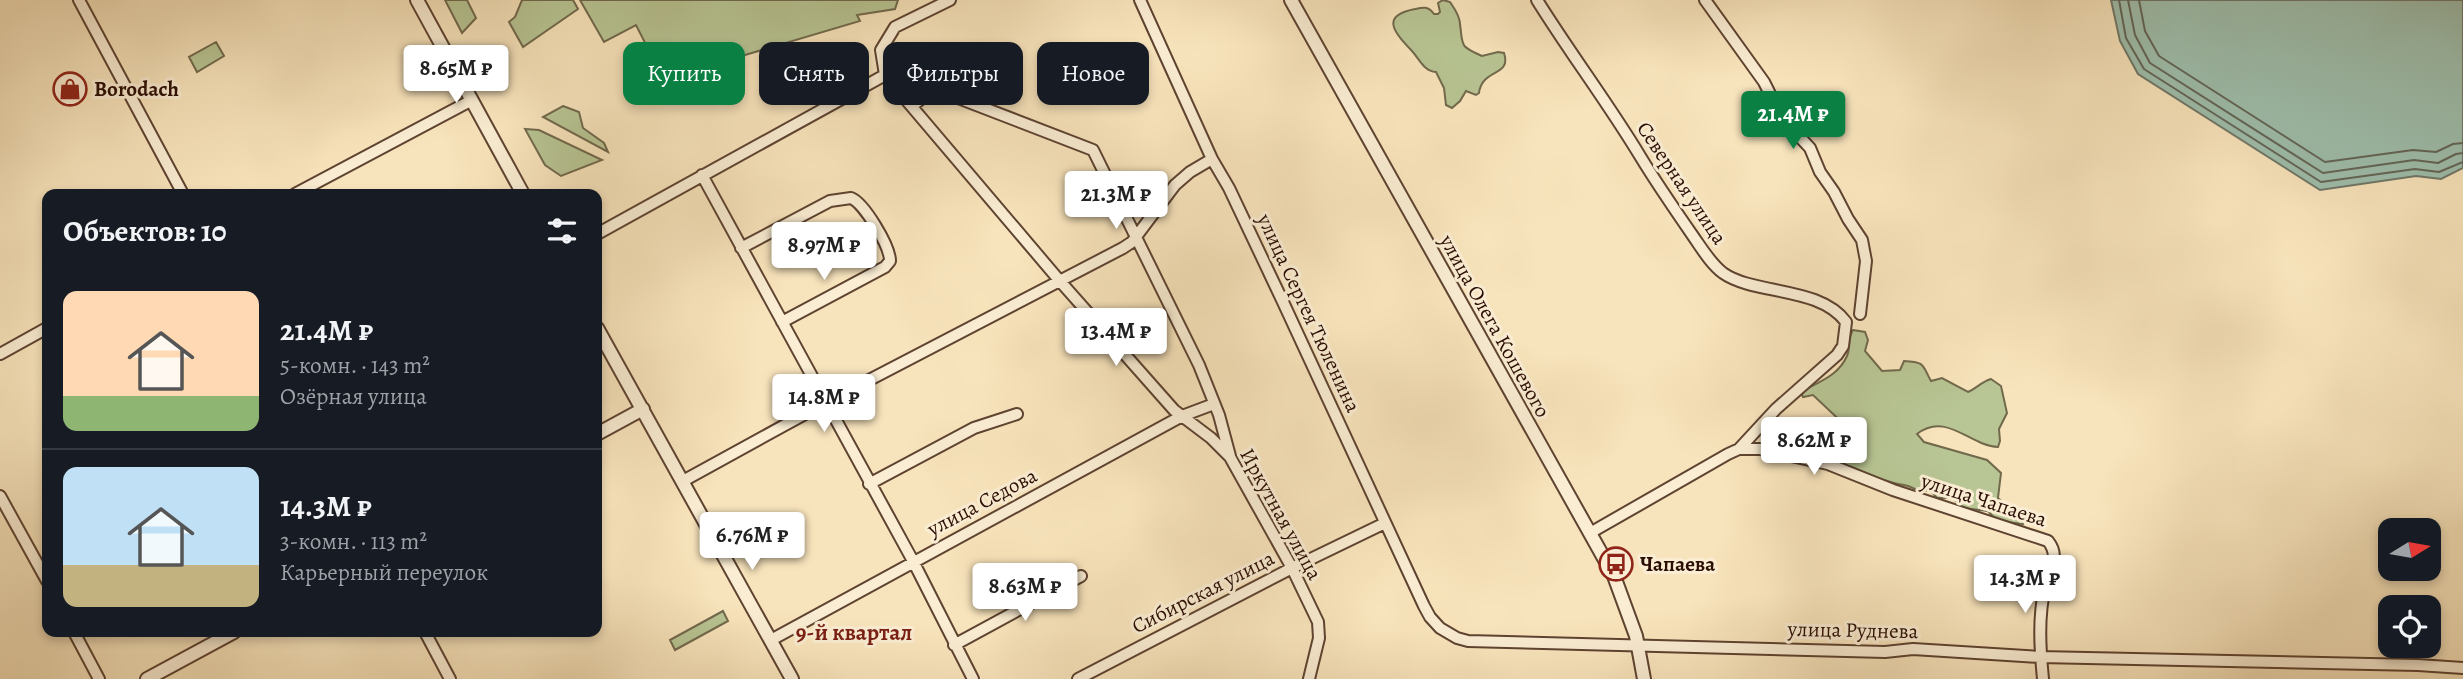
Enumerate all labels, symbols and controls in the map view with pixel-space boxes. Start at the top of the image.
chip: Купить [623,42,745,105]
chip: Снять [759,42,869,105]
chip: Фильтры [883,42,1023,105]
chip: Новое [1037,42,1149,105]
pin: 8.65M ₽ [391,46,521,105]
text: 8.65M ₽ [420,52,492,83]
shop icon: Borodach [51,70,89,108]
place label: Borodach [94,75,179,103]
pin: 21.4M ₽ [1728,92,1858,151]
text: 21.4M ₽ [1757,98,1829,129]
street label: Северная улица [1630,116,1734,250]
pin: 21.3M ₽ [1051,172,1181,231]
text: 21.3M ₽ [1081,178,1151,209]
street label: улица Сергея Тюленина [1250,208,1367,417]
text: Объектов: 10 [63,211,226,251]
icon: filters [543,212,581,250]
pin: 8.97M ₽ [759,222,889,282]
text: 8.97M ₽ [788,229,860,260]
street label: улица Олега Кошевого [1433,229,1557,422]
pin: 13.4M ₽ [1051,308,1181,368]
text: 21.4M ₽ [280,310,373,350]
text: 13.4M ₽ [1081,315,1151,346]
icon: home [119,319,203,403]
text: 5-комн. · 143 m² [280,350,430,381]
pin: 14.8M ₽ [759,374,889,434]
text: Озёрная улица [280,381,427,412]
text: 14.8M ₽ [788,381,860,412]
pin: 8.62M ₽ [1749,418,1879,477]
text: 8.62M ₽ [1777,424,1851,455]
street label: Иркутная улица [1233,443,1329,585]
street label: улица Седова [921,461,1042,543]
street label: улица Чапаева [1917,466,2051,534]
text: 14.3M ₽ [280,486,372,526]
icon: home [119,495,203,579]
pin: 6.76M ₽ [687,512,817,572]
north arrow [2378,518,2441,581]
map controls [2378,518,2441,658]
text: 6.76M ₽ [716,519,788,550]
text: 3-комн. · 113 m² [280,526,427,557]
street label: Сибирская улица [1127,544,1279,640]
bus stop icon: Чапаева [1597,545,1635,583]
place label: Чапаева [1640,550,1715,578]
pin: 14.3M ₽ [1960,556,2090,615]
text: Карьерный переулок [280,557,488,588]
text: 14.3M ₽ [1990,562,2060,593]
pin: 8.63M ₽ [960,564,1090,623]
text: 8.63M ₽ [988,570,1062,601]
button: locate [2378,595,2441,658]
street label: улица Руднева [1786,615,1919,645]
district label: 9-й квартал [796,617,913,648]

